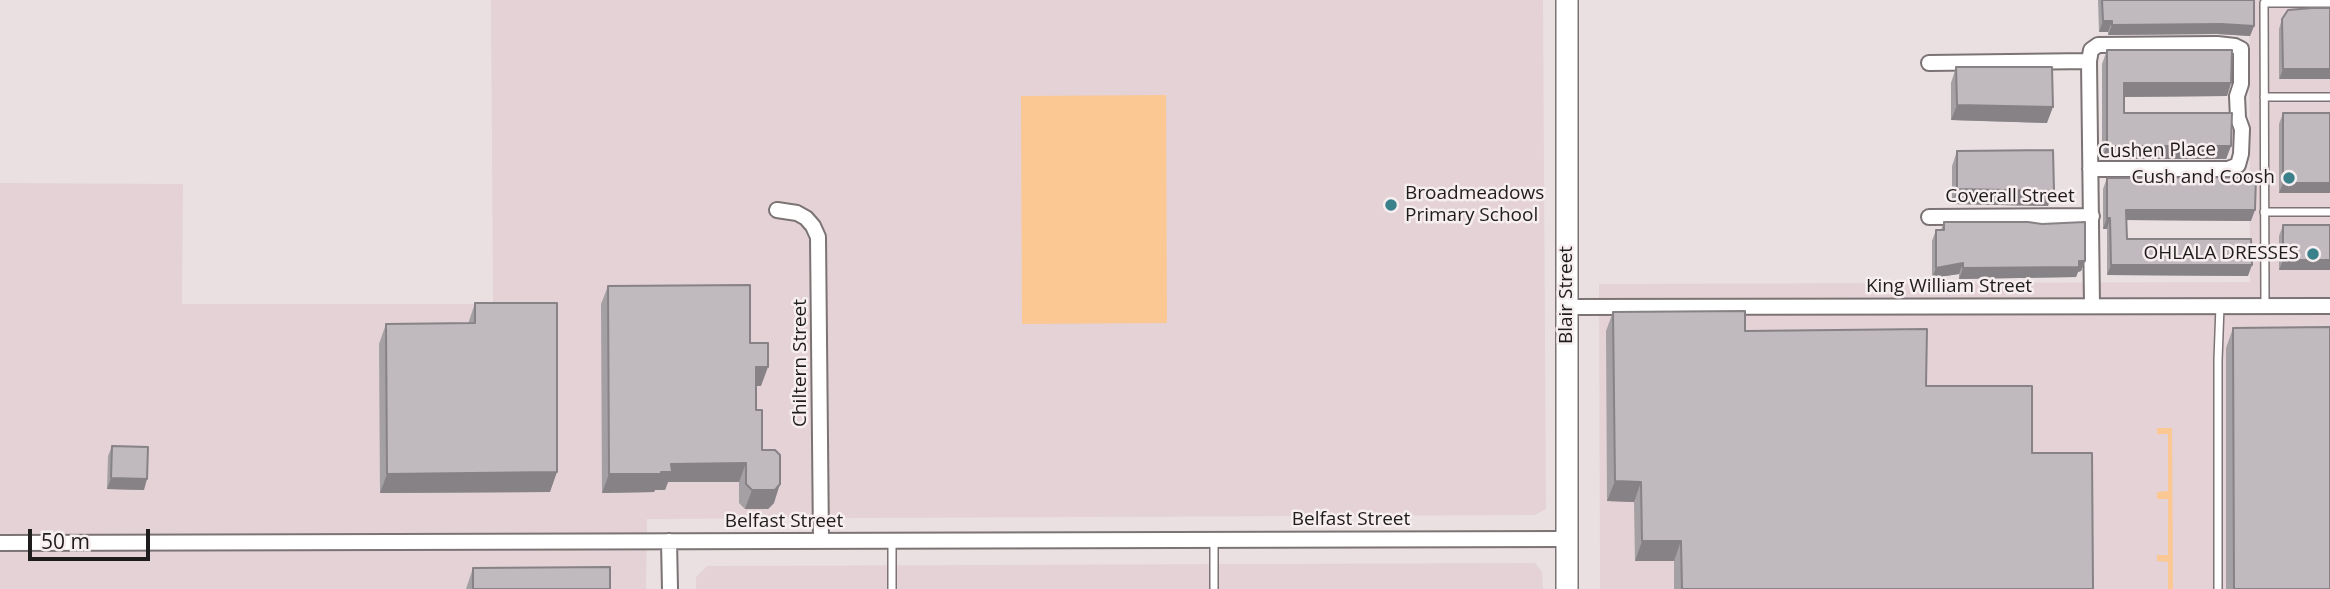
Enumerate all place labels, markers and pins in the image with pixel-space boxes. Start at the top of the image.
place label: Cush and Coosh [2131,167,2275,189]
marker: Cush and Coosh [2281,170,2297,186]
place label: Broadmeadows Primary School [1405,183,1544,227]
marker: Broadmeadows Primary School [1383,197,1399,213]
place label: OHLALA DRESSES [2144,243,2299,265]
marker: OHLALA DRESSES [2305,246,2321,262]

